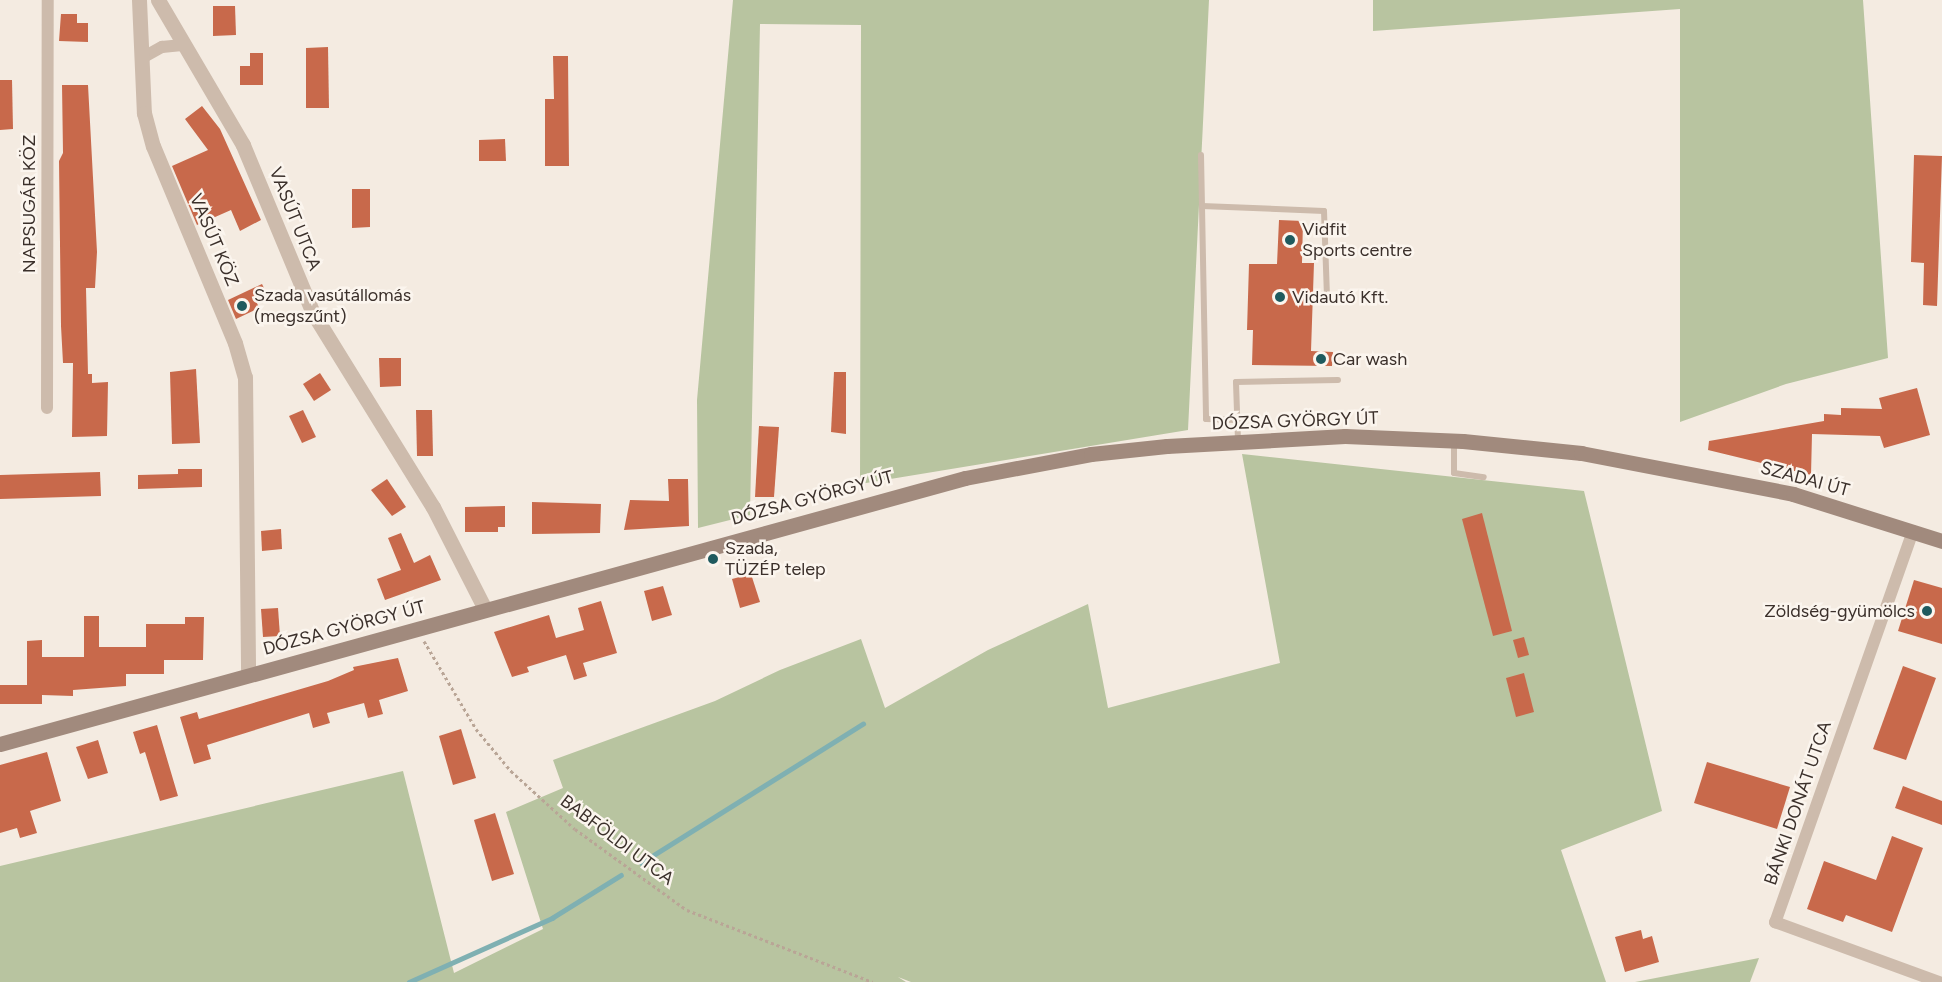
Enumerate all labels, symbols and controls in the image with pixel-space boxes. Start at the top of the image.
street label: NAPSUGÁR KÖZ [18,135,40,273]
street label: VASÚT UTCA [264,164,326,274]
street label: VASÚT KÖZ [185,191,243,289]
place label: Vidfit Sports centre [1302,219,1412,262]
marker: Vidfit Sports centre [1283,233,1297,247]
place label: Szada vasútállomás (megszűnt) [254,285,411,328]
place label: Vidautó Kft. [1292,286,1388,308]
marker: Vidautó Kft. [1273,290,1287,304]
marker: Szada vasútállomás (megszűnt) [235,299,249,313]
place label: Car wash [1333,348,1407,370]
marker: Car wash [1314,352,1328,366]
street label: DÓZSA GYÖRGY ÚT [1211,407,1379,435]
street label: SZADAI ÚT [1758,457,1852,501]
street label: DÓZSA GYÖRGY ÚT [729,466,895,530]
place label: Szada, TÜZÉP telep [725,538,826,580]
marker: Szada, TÜZÉP telep [706,552,720,566]
street label: DÓZSA GYÖRGY ÚT [261,596,427,660]
place label: Zöldség-gyümölcs [1764,600,1915,622]
marker: Zöldség-gyümölcs [1920,604,1934,618]
street label: BÁNKI DONÁT UTCA [1760,718,1836,888]
street label: BABFÖLDI UTCA [556,790,678,890]

